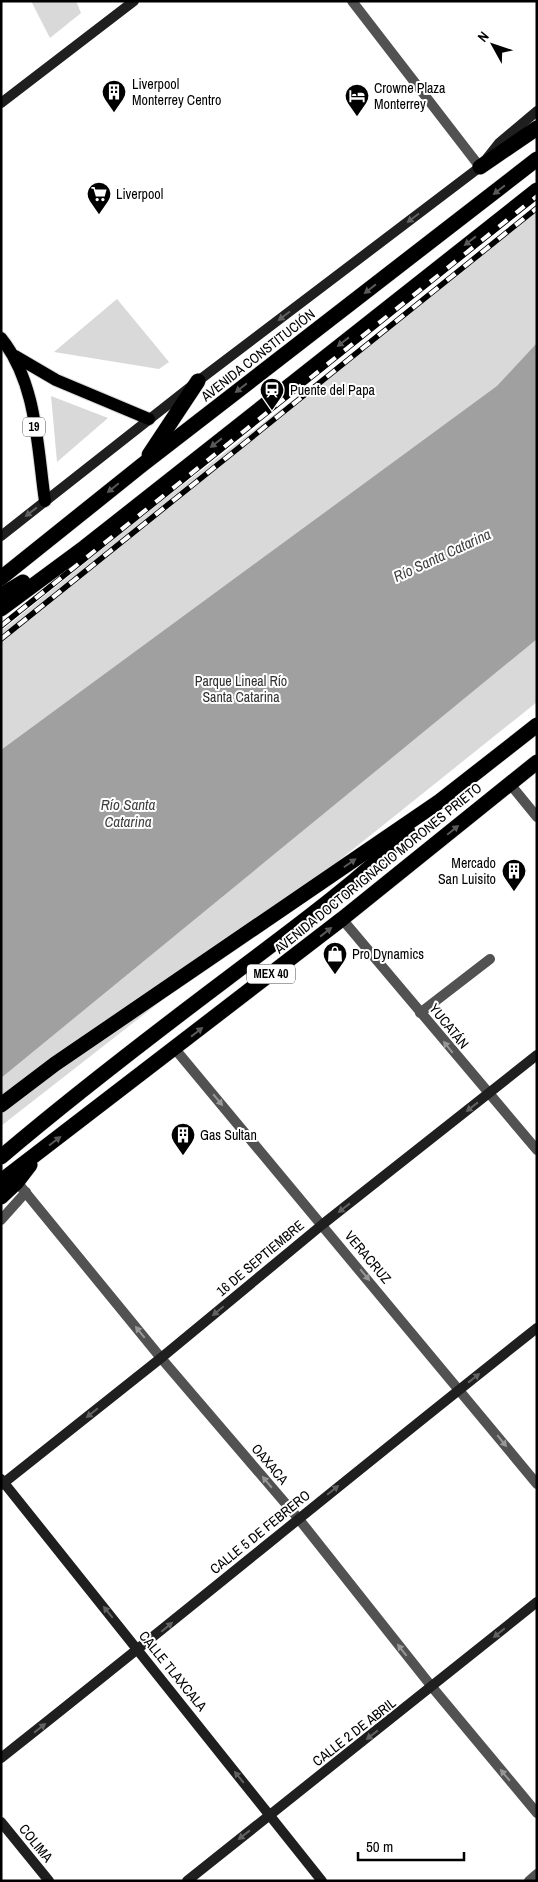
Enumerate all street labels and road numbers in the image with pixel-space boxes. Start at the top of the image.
street label: AVENIDA CONSTITUCIÓN [197,305,319,406]
road number: 19 [23,418,45,437]
street label: AVENIDA DOCTOR IGNACIO MORONES PRIETO [270,779,485,958]
road number: MEX 40 [247,964,295,984]
street label: YUCATÁN [425,1000,473,1052]
street label: 16 DE SEPTIEMBRE [212,1216,308,1300]
street label: VERACRUZ [341,1227,395,1287]
street label: OAXACA [248,1440,292,1488]
street label: CALLE 5 DE FEBRERO [206,1486,314,1578]
street label: CALLE TLAXCALA [135,1627,211,1715]
street label: CALLE 2 DE ABRIL [309,1693,400,1770]
street label: COLIMA [15,1820,57,1866]

